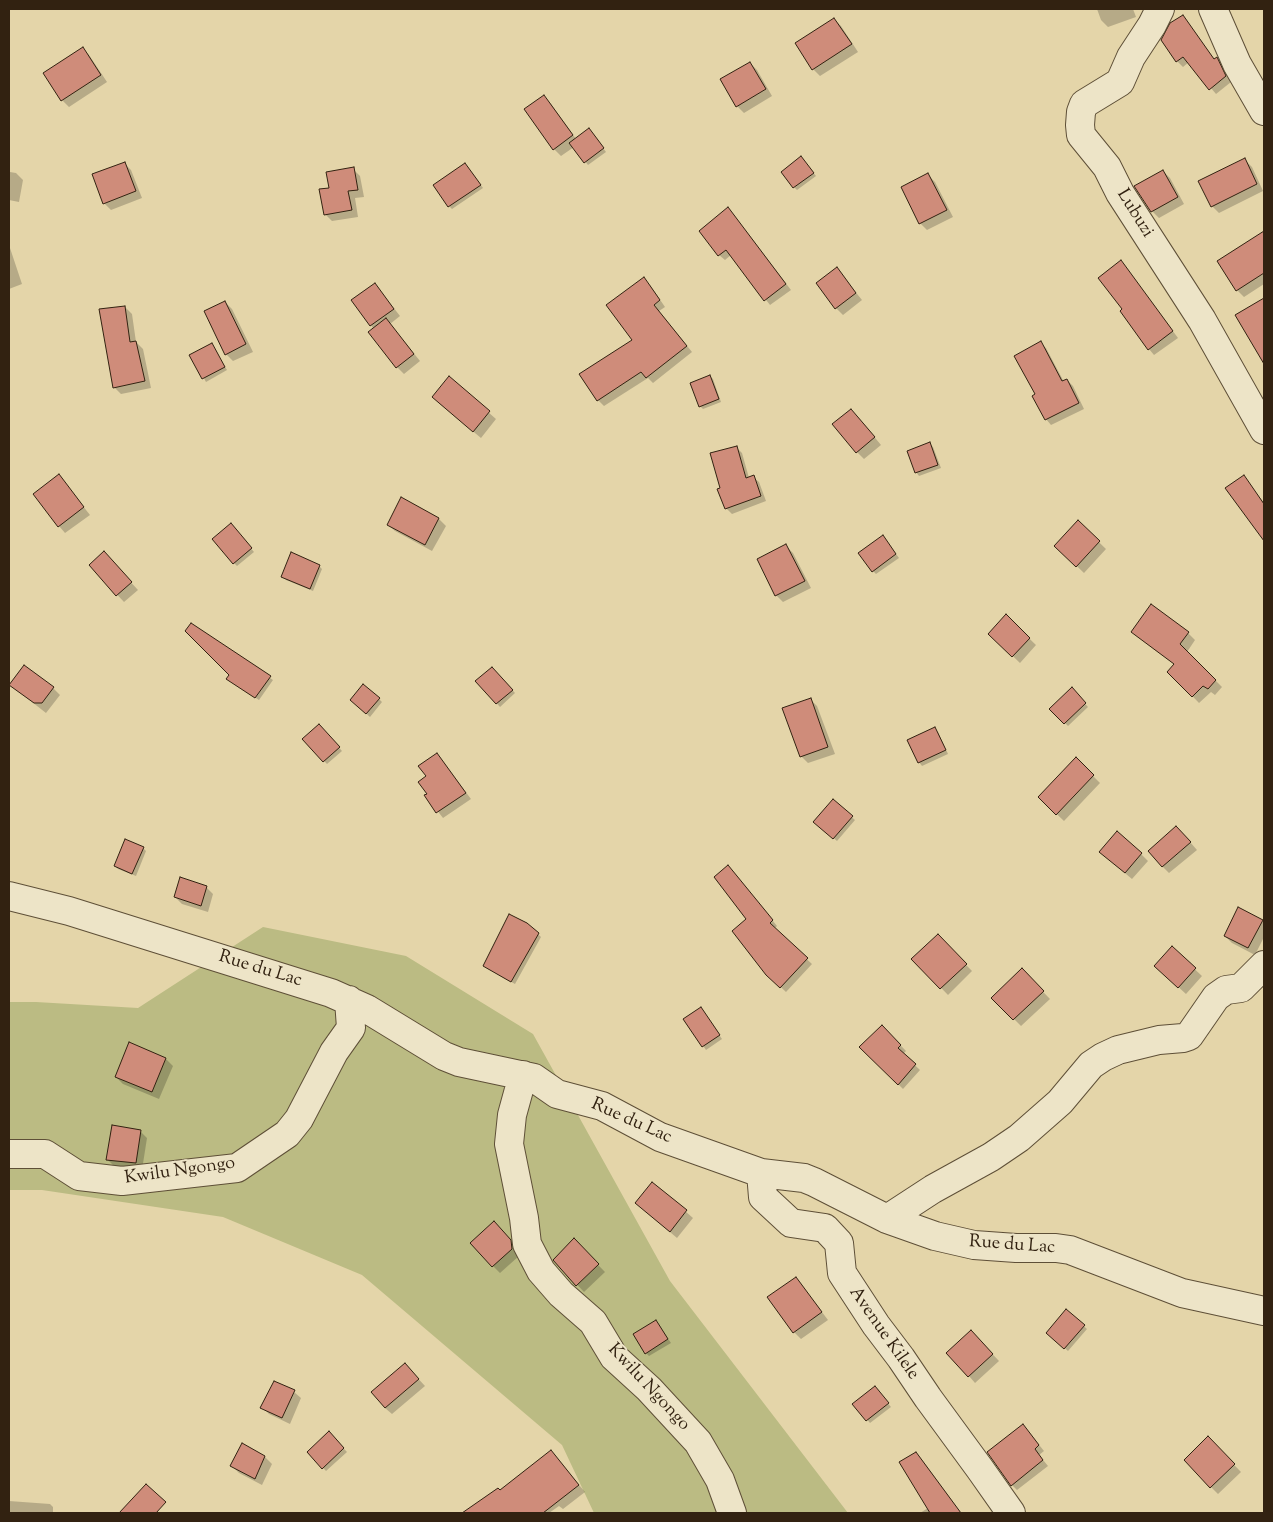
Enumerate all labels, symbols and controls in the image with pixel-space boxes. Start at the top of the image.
street label: Lubuzi [1111,186,1157,242]
street label: Rue du Lac [216,947,304,993]
street label: Rue du Lac [587,1095,675,1149]
street label: Kwilu Ngongo [123,1154,237,1190]
street label: Rue du Lac [968,1232,1056,1260]
street label: Avenue Kilele [843,1283,923,1385]
street label: Kwilu Ngongo [602,1340,694,1436]

